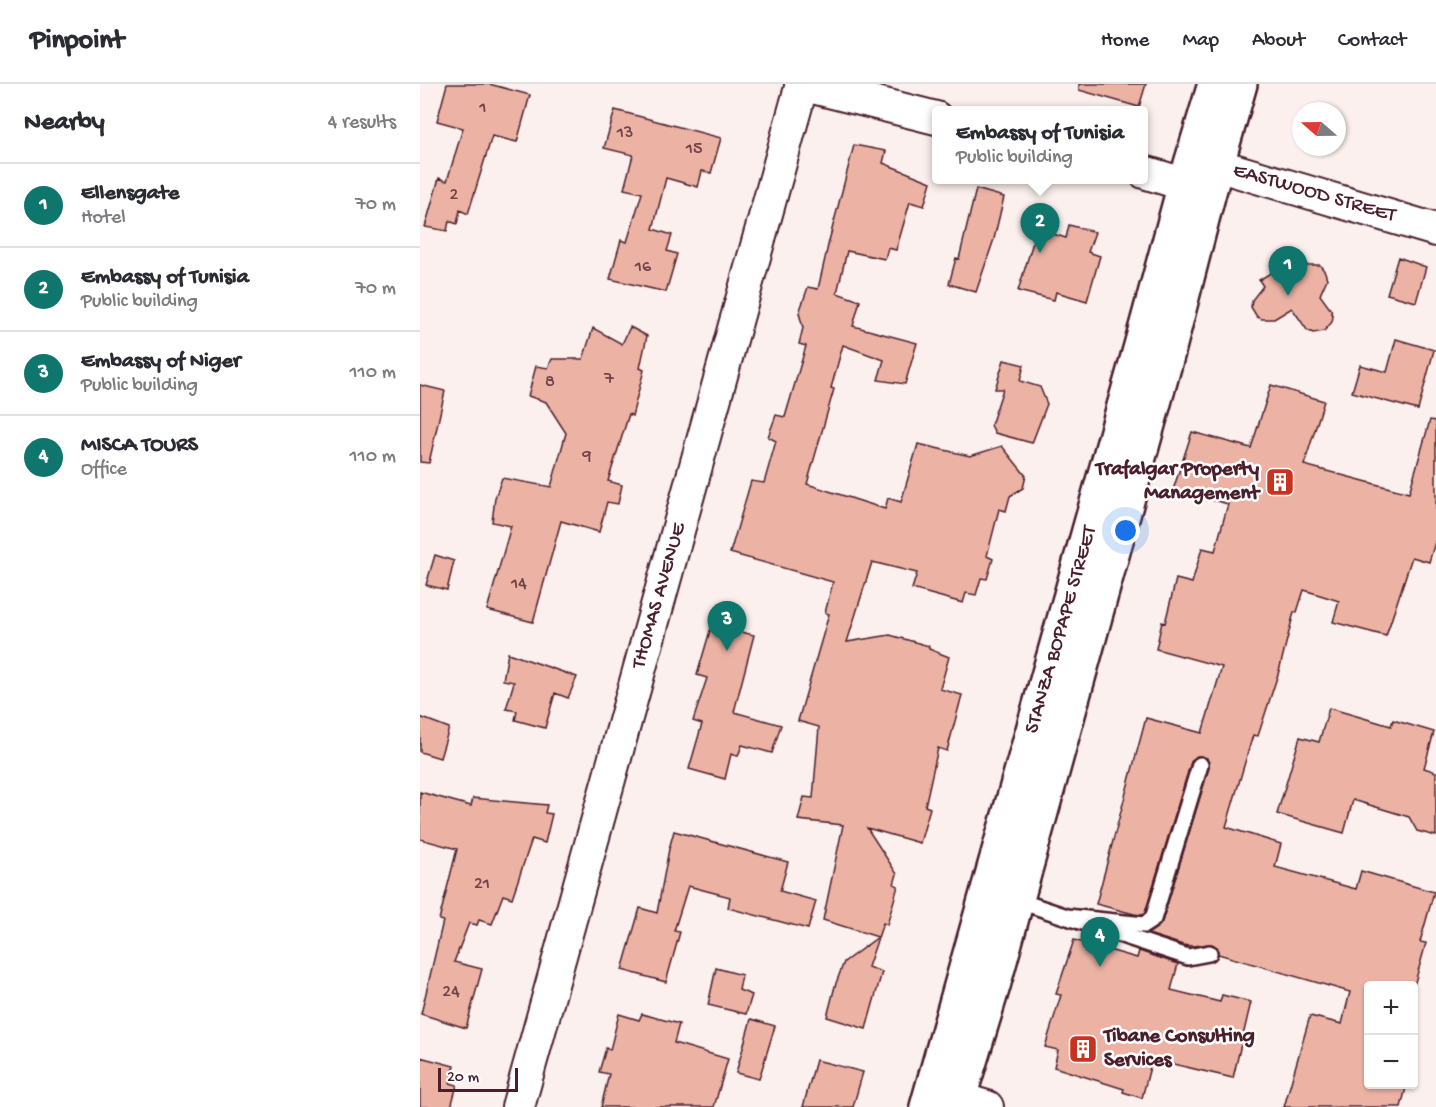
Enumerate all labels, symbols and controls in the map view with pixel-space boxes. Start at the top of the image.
text: Pinpoint [30,25,124,58]
text: Home [1101,29,1149,54]
text: Map [1182,29,1219,54]
text: About [1252,29,1305,54]
text: Contact [1338,29,1406,54]
house number: 1 [478,98,487,119]
north arrow [1292,102,1346,156]
popup [932,106,1148,184]
text: Nearby [24,108,105,139]
text: 4 results [328,112,396,135]
text: Embassy of Tunisia [956,121,1124,147]
house number: 13 [616,123,633,144]
house number: 15 [685,139,702,160]
text: Public building [956,147,1073,170]
street label: EASTWOOD STREET [1230,159,1399,229]
text: Ellensgate [81,181,179,207]
house number: 2 [450,185,459,206]
text: 1 [39,194,48,217]
text: 70 m [355,194,396,217]
pin: 2 [1020,204,1060,253]
text: Hotel [81,207,126,230]
pin: 1 [1268,246,1308,296]
house number: 16 [634,257,652,278]
text: Embassy of Tunisia [81,265,249,291]
text: 2 [39,278,48,301]
text: 70 m [355,278,396,301]
text: Public building [81,291,198,314]
text: Embassy of Niger [81,349,241,375]
text: 3 [38,362,49,385]
text: 110 m [350,362,396,385]
house number: 7 [603,369,614,390]
house number: 8 [545,372,555,393]
text: Public building [81,375,198,398]
text: MISCA TOURS [81,433,198,459]
text: 4 [39,446,48,469]
text: 110 m [350,446,396,469]
house number: 9 [581,446,592,467]
place label: Trafalgar Property Management [1094,458,1261,507]
text: Office [81,459,127,482]
building icon: Trafalgar Property Management [1264,466,1296,498]
your location [1111,516,1140,545]
street label: THOMAS AVENUE [627,519,693,673]
street label: STANZA BOPAPE STREET [1020,522,1104,737]
house number: 14 [510,574,527,595]
pin: 3 [708,602,746,651]
house number: 21 [474,874,490,895]
pin: 4 [1080,918,1120,967]
map controls [1364,981,1418,1089]
button: + [1364,981,1418,1035]
house number: 24 [442,982,460,1003]
place label: Tibane Consulting Services [1102,1025,1255,1074]
building icon: Tibane Consulting Services [1067,1033,1099,1065]
button: − [1364,1035,1418,1089]
scale bar [438,1065,518,1092]
text: 20 m [447,1069,479,1088]

